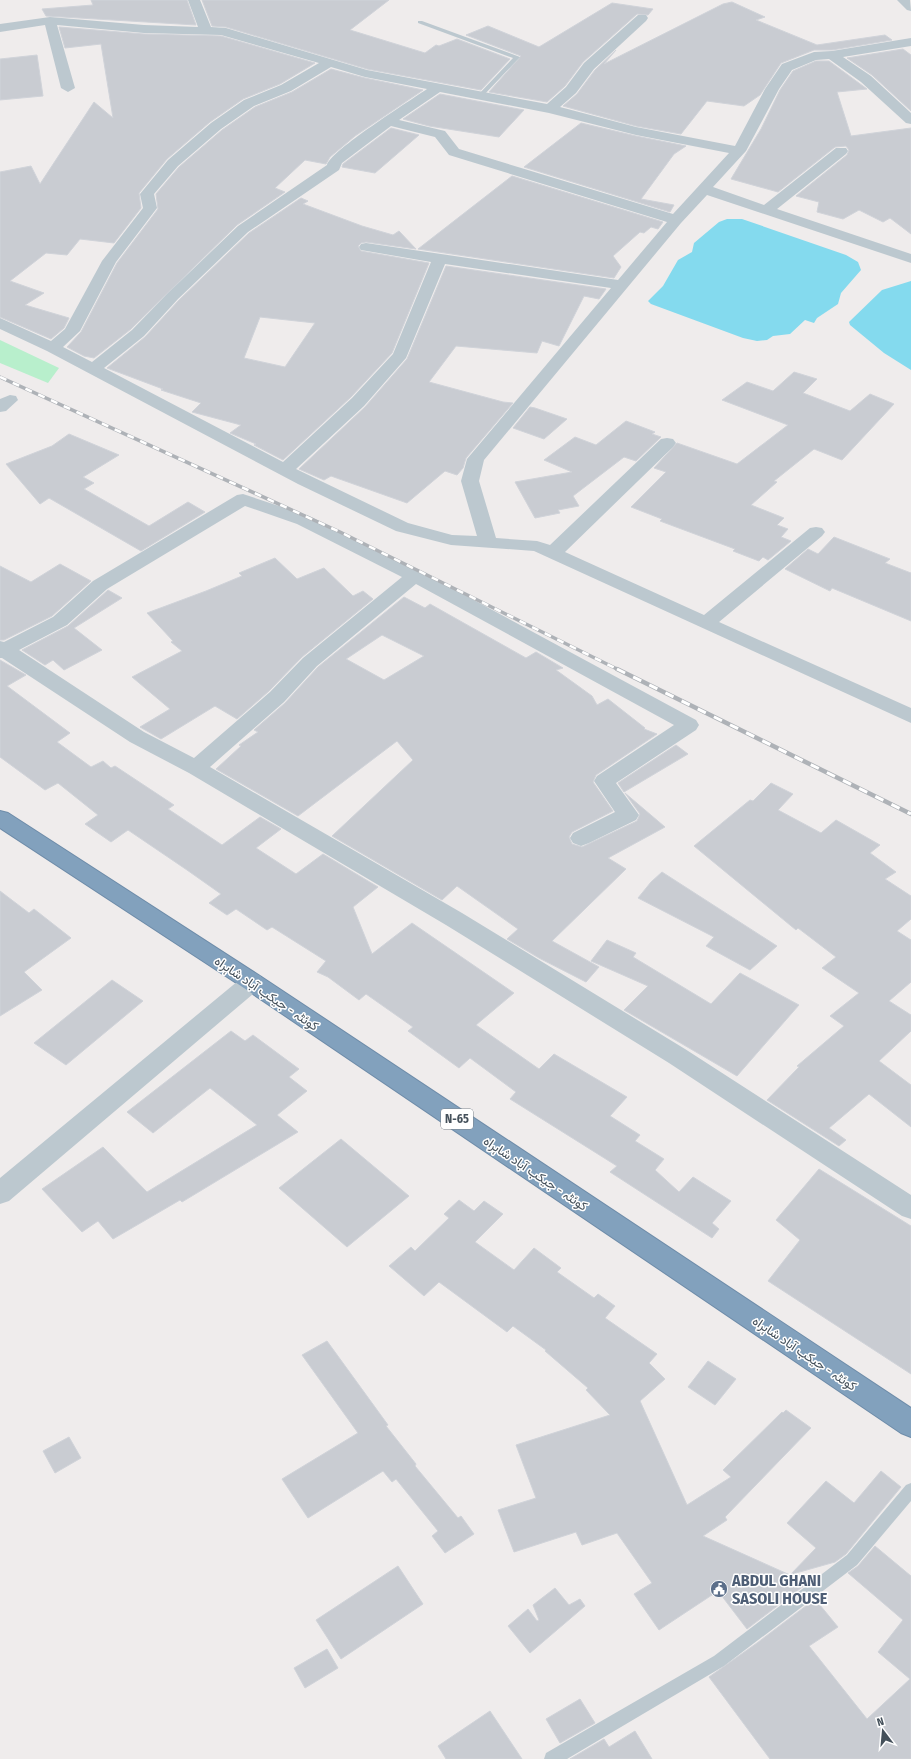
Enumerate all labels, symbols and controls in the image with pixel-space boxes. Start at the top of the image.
street label: کوئٹہ - جیکب آباد شاہراہ [211,953,322,1036]
road number: N-65 [441,1109,473,1129]
street label: کوئٹہ - جیکب آباد شاہراہ [480,1133,591,1216]
street label: کوئٹہ - جیکب آباد شاہراہ [749,1313,860,1396]
place label: ABDUL GHANI SASOLI HOUSE [731,1571,828,1608]
public building icon: ABDUL GHANI SASOLI HOUSE [709,1579,729,1599]
north arrow [863,1711,903,1751]
text: N [875,1715,885,1729]

